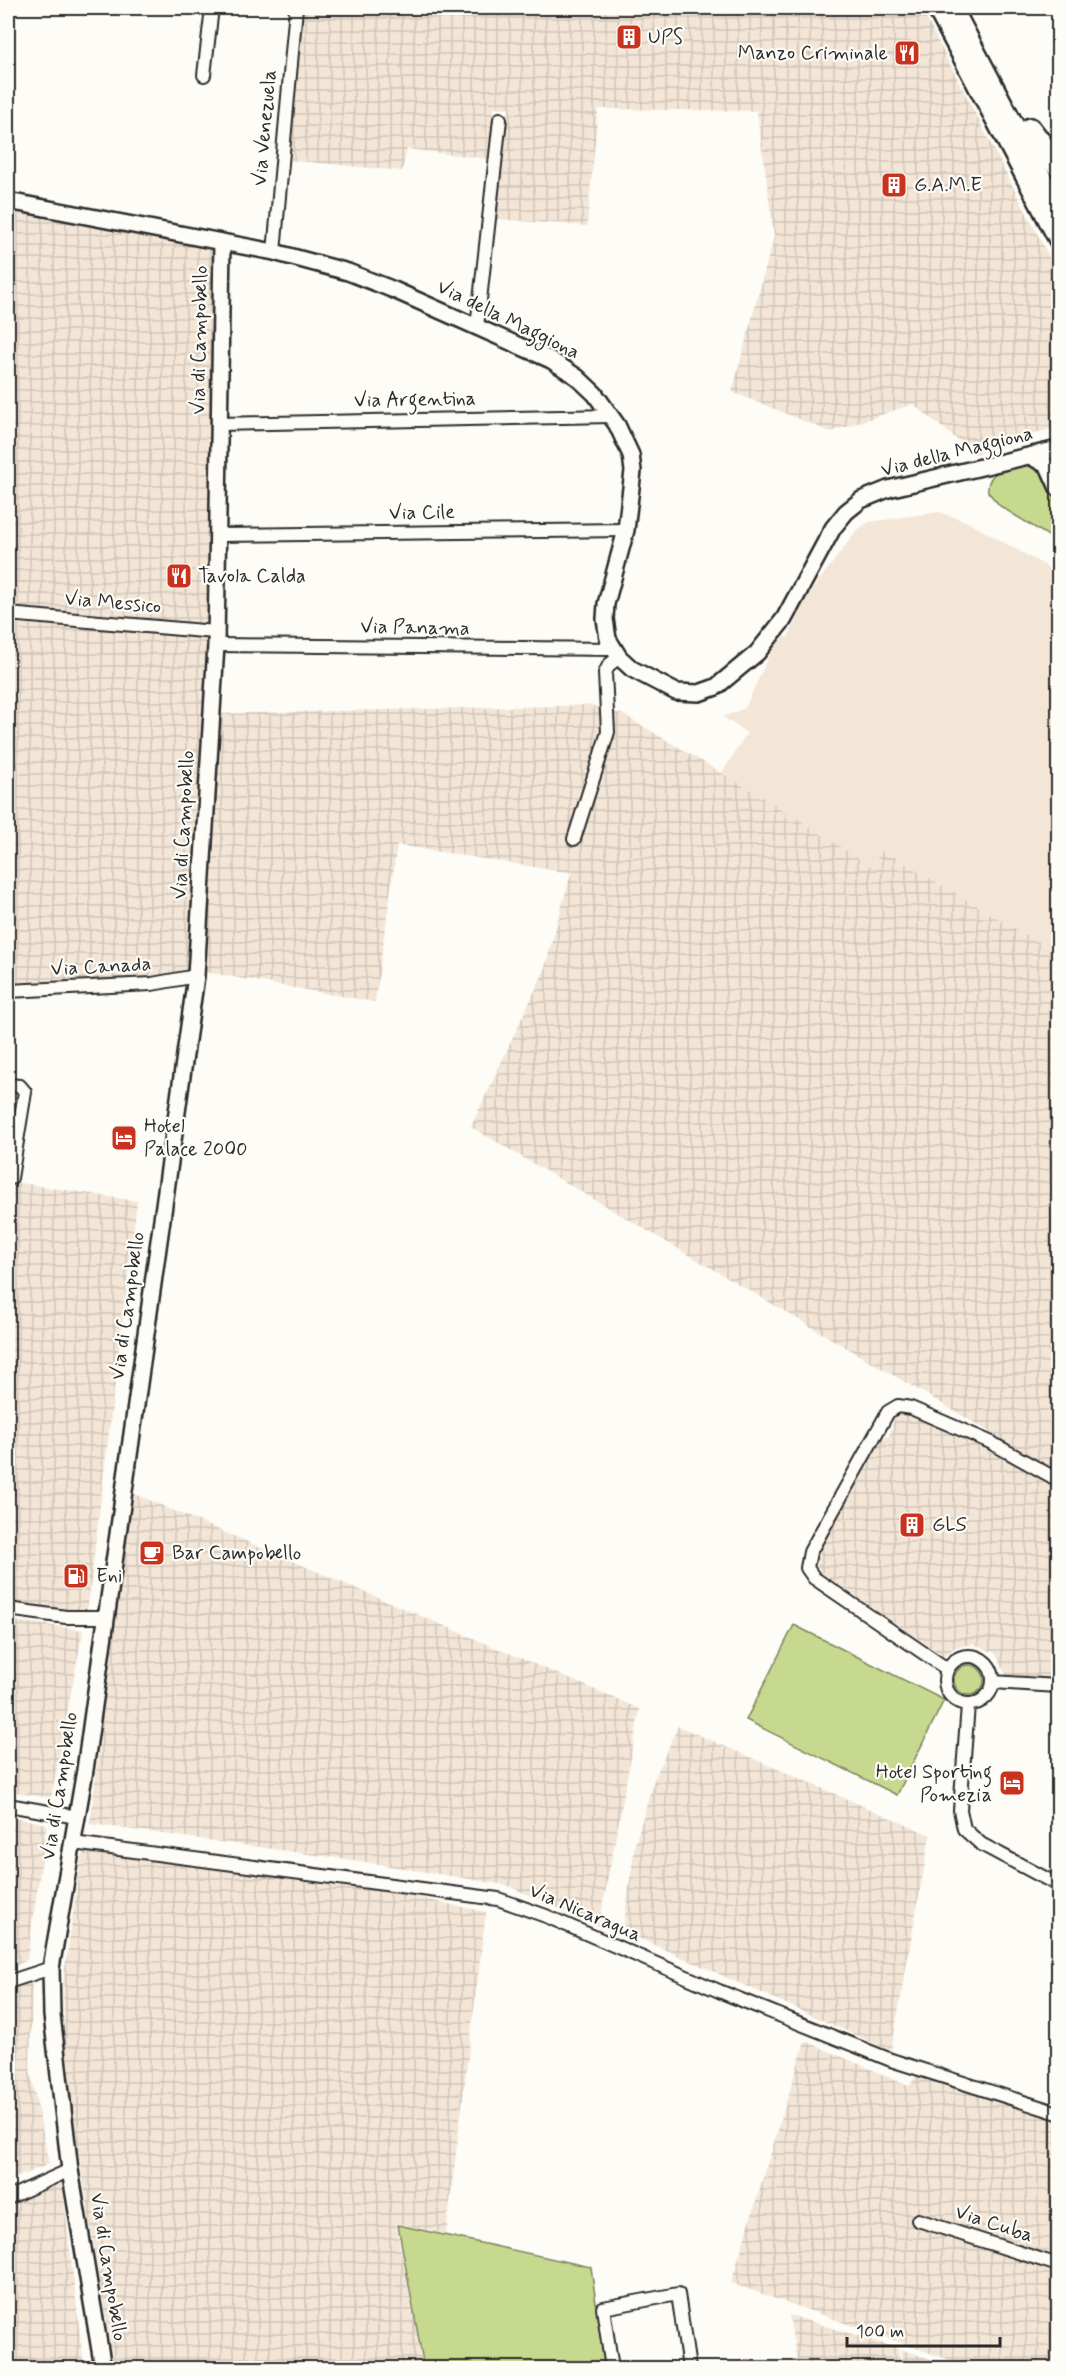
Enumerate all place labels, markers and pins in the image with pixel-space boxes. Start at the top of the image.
building icon: UPS [614,22,644,52]
place label: UPS [648,24,683,51]
restaurant icon: Manzo Criminale [892,38,922,68]
place label: Manzo Criminale [738,40,888,67]
building icon: G.A.M.E [879,170,909,200]
place label: G.A.M.E [914,172,982,199]
restaurant icon: Tavola Calda [164,561,194,591]
place label: Tavola Calda [198,563,306,590]
place label: Hotel Palace 2000 [144,1113,247,1163]
hotel icon: Hotel Palace 2000 [109,1123,139,1153]
building icon: GLS [897,1510,927,1540]
place label: GLS [932,1512,967,1539]
cafe icon: Bar Campobello [137,1538,167,1568]
place label: Bar Campobello [172,1540,301,1567]
fuel station icon: Eni [61,1561,91,1591]
place label: Eni [96,1563,122,1590]
place label: Hotel Sporting Pomezia [876,1759,992,1809]
hotel icon: Hotel Sporting Pomezia [997,1768,1027,1798]

